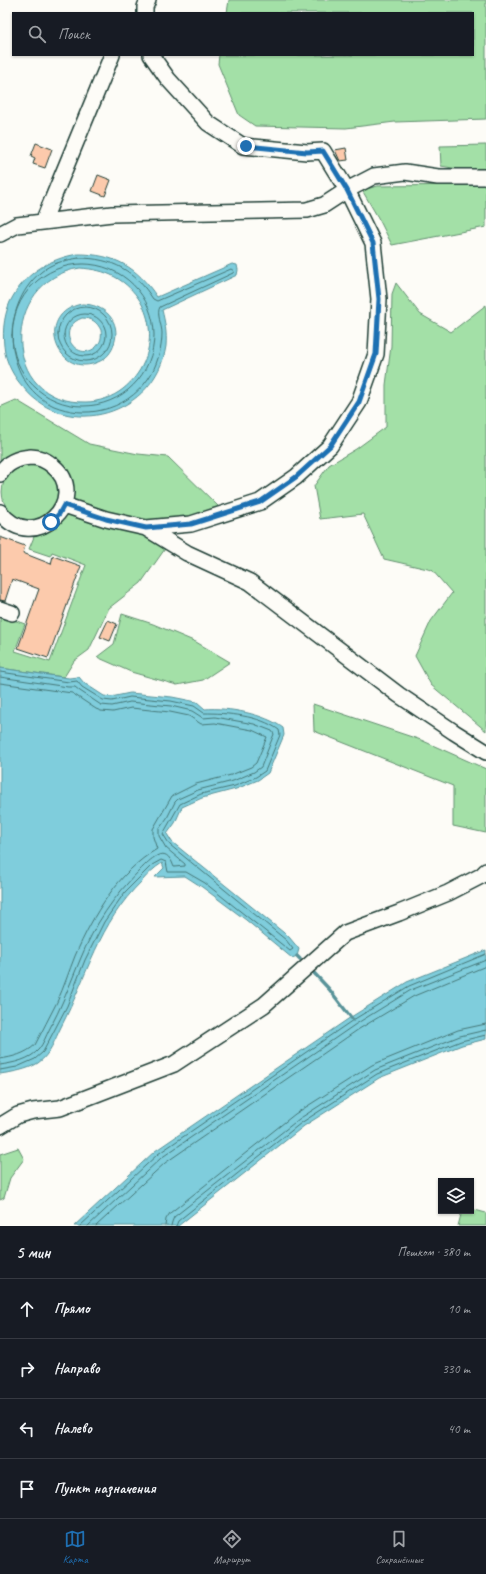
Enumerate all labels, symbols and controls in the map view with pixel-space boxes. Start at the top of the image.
search box [12,12,474,56]
icon: search [26,23,48,45]
text: Поиск [58,25,90,44]
route end [237,137,255,155]
route start [42,513,60,531]
map controls [438,1178,474,1214]
button: layers [438,1178,474,1214]
text: 5 мин [16,1242,50,1263]
text: Пешком · 380 m [397,1244,470,1260]
icon: ahead [16,1298,38,1320]
text: Прямо [54,1299,90,1318]
text: 10 m [448,1301,470,1317]
icon: right [16,1358,38,1380]
text: Направо [54,1359,100,1378]
text: 330 m [442,1361,470,1377]
icon: left [16,1418,38,1440]
text: Налево [54,1419,92,1438]
text: 40 m [448,1421,470,1437]
icon: arrive [16,1478,38,1500]
text: Пункт назначения [54,1479,156,1498]
tab: Карта [63,1528,88,1566]
tab: Маршрут [214,1528,250,1566]
tab: Сохранённые [375,1528,423,1566]

